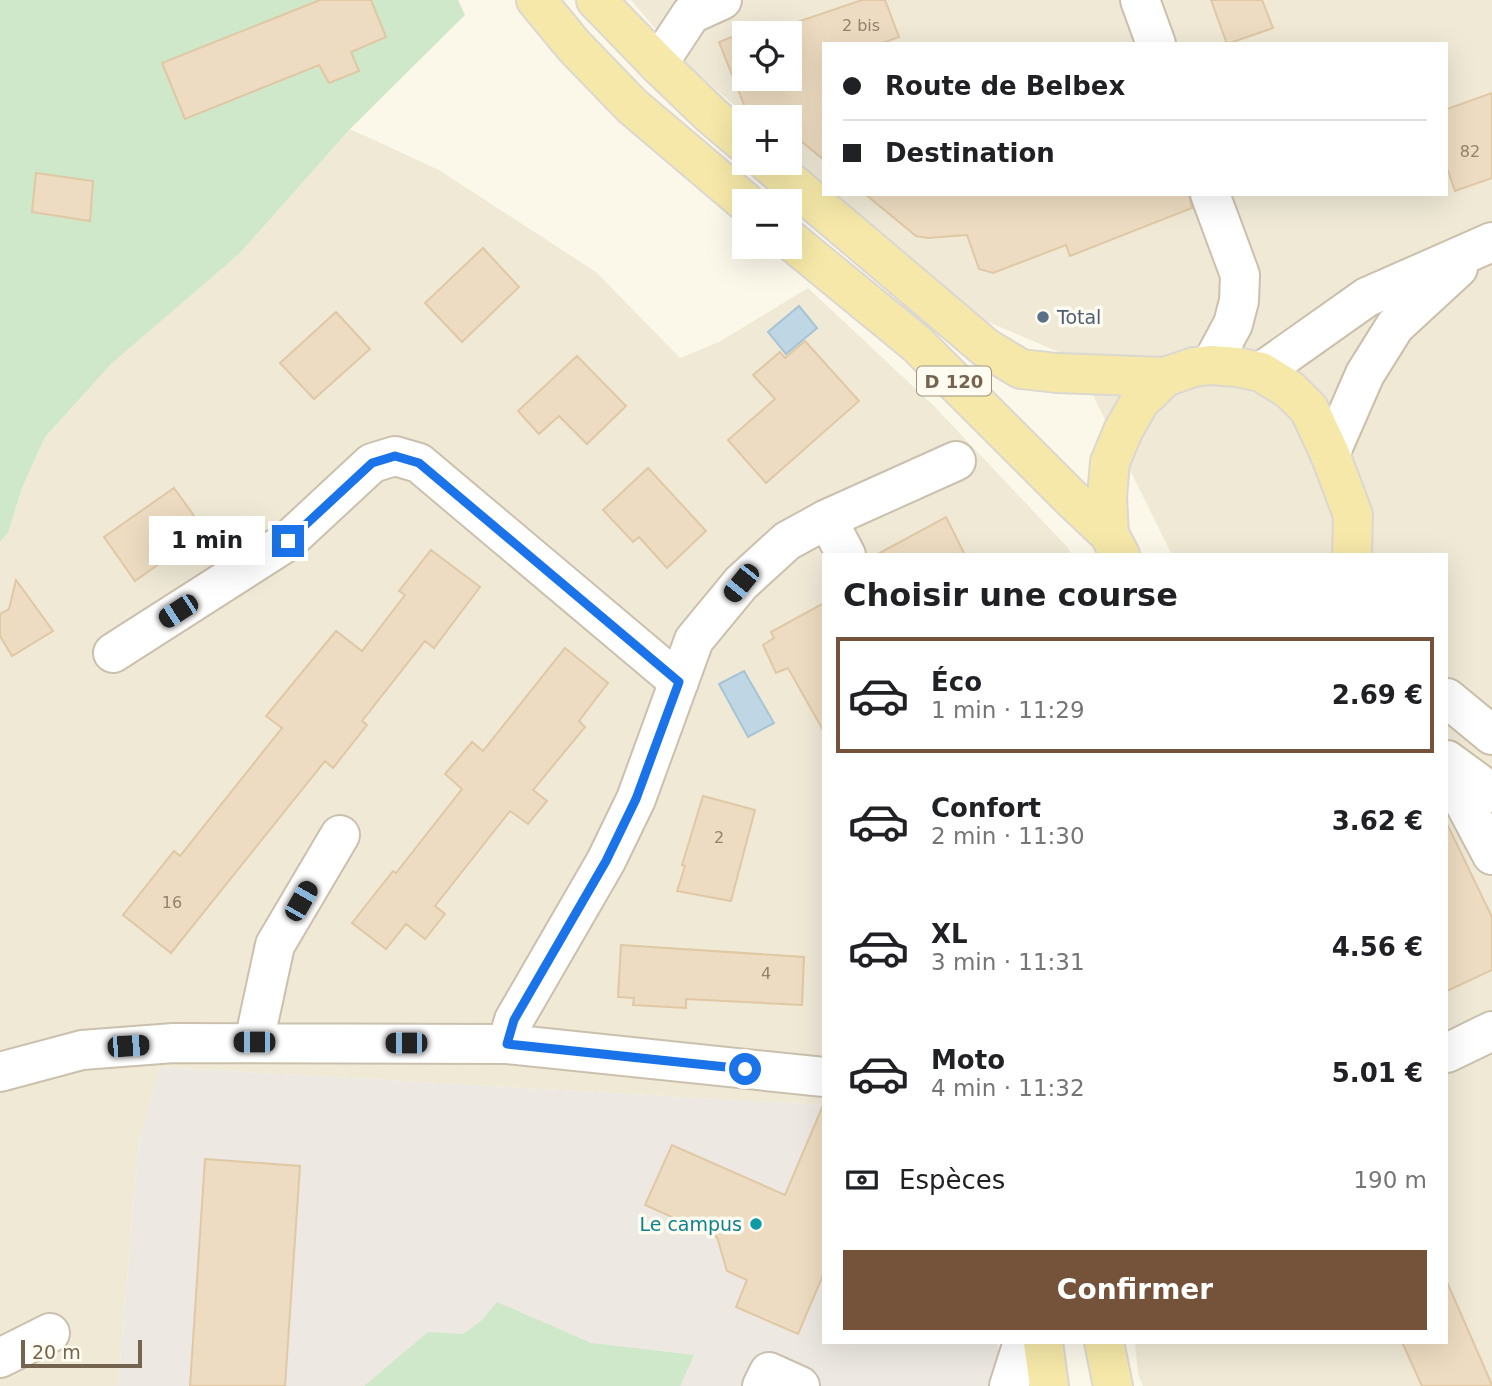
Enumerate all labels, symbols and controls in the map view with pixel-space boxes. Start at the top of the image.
house number: 2 bis [842,16,880,35]
map controls [732,21,802,259]
button: locate [732,21,802,91]
text: Route de Belbex [885,71,1125,101]
button: + [732,105,802,175]
text: Destination [885,138,1055,168]
house number: 82 [1460,142,1480,161]
button: − [732,189,802,259]
place label: Total [1056,306,1101,328]
marker: Total [1035,309,1051,325]
road number: D 120 [917,366,991,396]
callout: 1 min [148,516,264,566]
route end [272,525,304,557]
text: 1 min [171,527,243,553]
car [720,560,763,606]
text: Choisir une course [843,576,1178,614]
car [155,591,202,631]
icon: car [847,664,910,727]
text: Éco [931,667,982,697]
text: 2.69 € [1332,680,1423,710]
text: 1 min · 11:29 [931,697,1085,723]
icon: car [847,790,910,853]
text: Confort [931,793,1041,823]
text: 3.62 € [1332,806,1423,836]
text: 2 min · 11:30 [931,823,1085,849]
house number: 2 [714,828,724,847]
car [282,878,321,924]
house number: 16 [162,893,182,912]
icon: car [847,916,910,979]
text: XL [931,919,968,949]
text: 4.56 € [1332,932,1423,962]
text: 3 min · 11:31 [931,949,1085,975]
house number: 4 [761,964,771,983]
car [234,1032,276,1053]
car [386,1033,428,1054]
car [107,1034,150,1058]
icon: car [847,1042,910,1105]
text: Moto [931,1045,1005,1075]
route start [729,1053,761,1085]
text: 5.01 € [1332,1058,1423,1088]
text: 4 min · 11:32 [931,1075,1085,1101]
icon: cash [843,1161,881,1199]
text: Espèces [899,1165,1005,1195]
text: 190 m [1353,1167,1427,1193]
place label: Le campus [639,1213,742,1235]
marker: Le campus [748,1216,764,1232]
button: Confirmer [843,1250,1427,1330]
scale bar [21,1337,142,1369]
text: 20 m [32,1341,81,1363]

